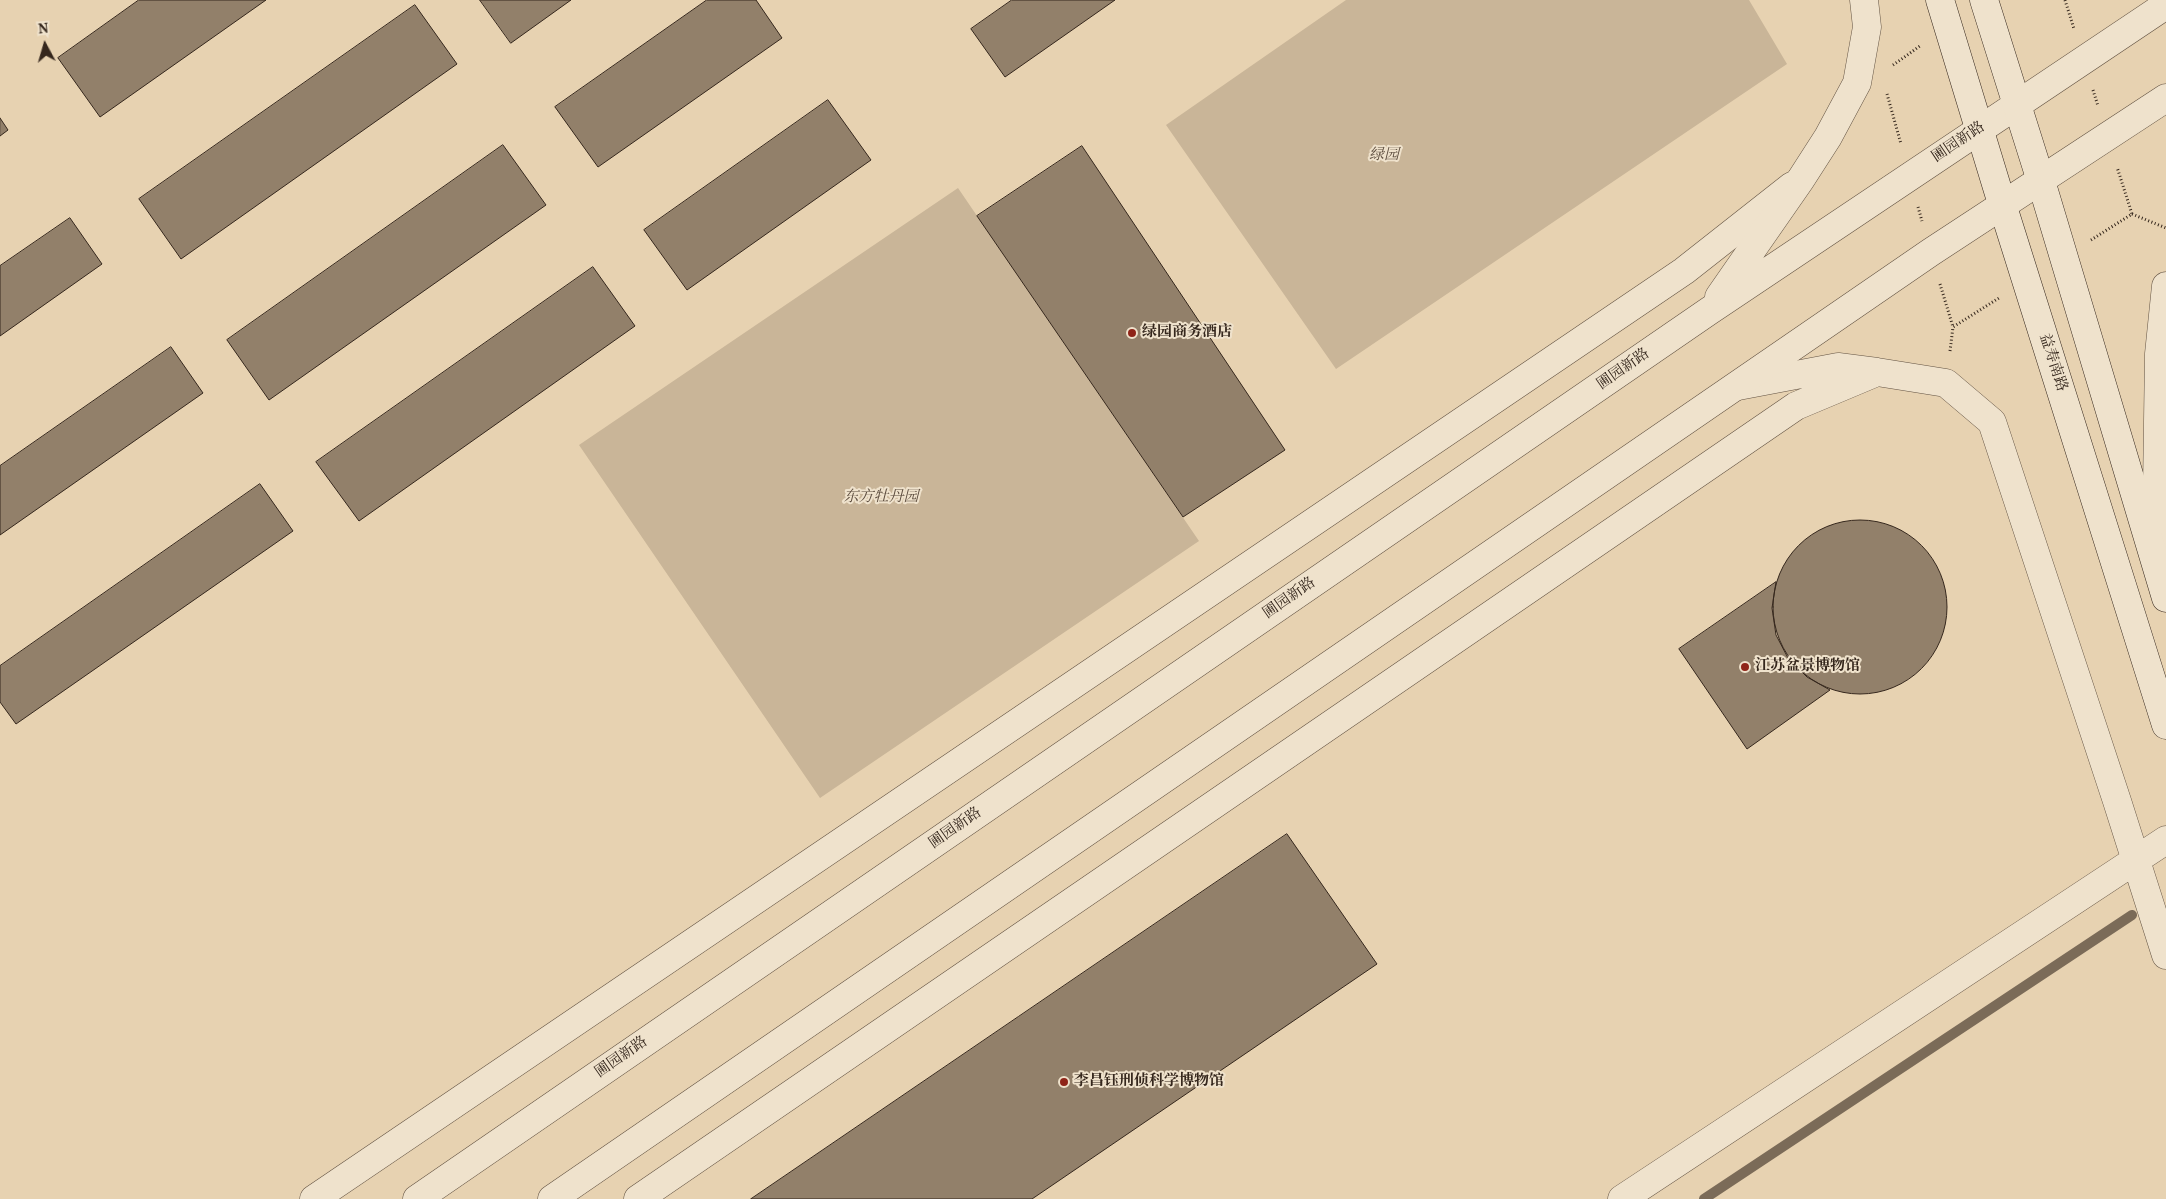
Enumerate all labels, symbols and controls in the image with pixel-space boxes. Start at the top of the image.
north arrow [20,20,70,70]
text: N [37,20,49,40]
street label: 圃园新路 [1929,119,1989,167]
park label: 绿园 [1369,147,1399,165]
place label: 绿园商务酒店 [1142,324,1232,342]
marker: 绿园商务酒店 [1126,327,1138,339]
street label: 益寿南路 [2034,332,2070,394]
street label: 圃园新路 [1594,345,1654,395]
park label: 东方牡丹园 [844,489,918,507]
street label: 圃园新路 [1260,574,1320,624]
place label: 江苏盆景博物馆 [1755,658,1860,676]
marker: 江苏盆景博物馆 [1739,661,1751,673]
street label: 圃园新路 [926,804,986,854]
street label: 圃园新路 [592,1033,652,1083]
place label: 李昌钰刑侦科学博物馆 [1074,1073,1224,1091]
marker: 李昌钰刑侦科学博物馆 [1058,1076,1070,1088]

